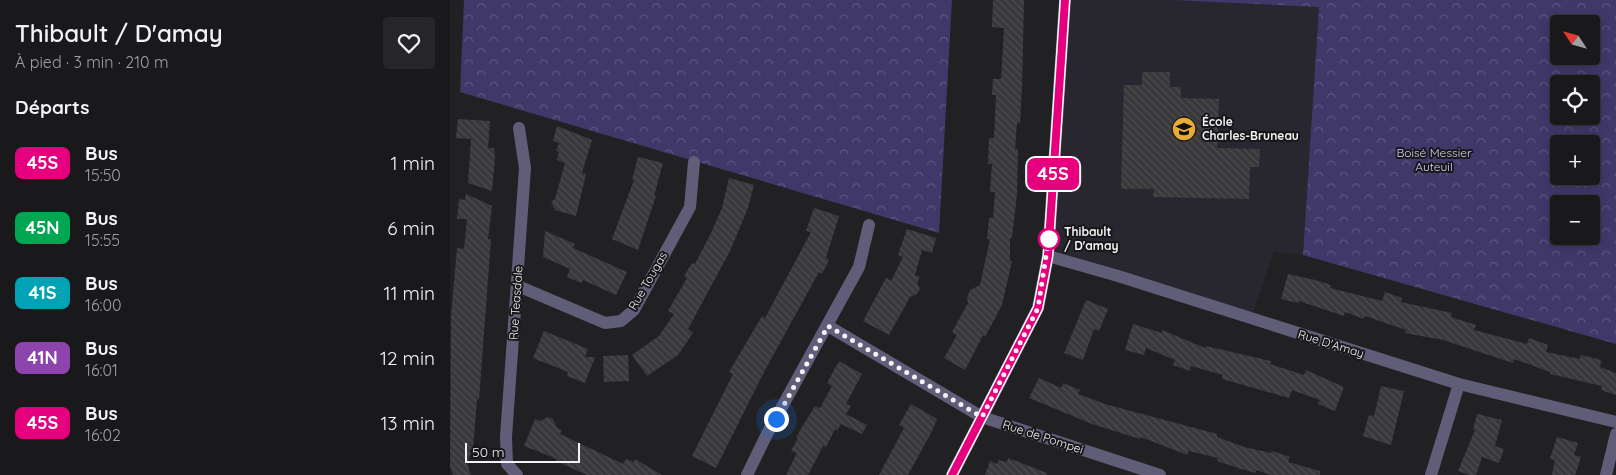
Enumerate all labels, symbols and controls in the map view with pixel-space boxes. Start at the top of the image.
north arrow [1550,15,1600,65]
map controls [1550,15,1600,245]
button: heart [383,17,435,69]
text: Thibault / D'amay [15,18,223,48]
text: À pied · 3 min · 210 m [15,52,169,72]
button: locate [1550,75,1600,125]
text: Départs [15,95,89,119]
place label: École Charles-Bruneau [1202,114,1299,143]
school or university icon: École Charles-Bruneau [1171,116,1197,142]
button: + [1550,135,1600,185]
text: Bus [85,141,118,165]
park label: Boisé Messier Auteuil [1396,145,1472,174]
text: 45S [27,151,58,174]
text: 1 min [390,151,435,175]
line badge: 45S [1024,158,1082,190]
text: 45S [1037,162,1069,185]
text: 15:50 [85,165,121,185]
button: − [1550,195,1600,245]
text: Bus [85,206,118,230]
text: 45N [25,216,60,239]
text: 6 min [387,216,435,240]
place label: Thibault / D'amay [1064,224,1118,253]
marker: Thibault / D'amay [1038,228,1060,250]
text: 15:55 [85,230,120,250]
street label: Rue Tougas [625,249,670,313]
street label: Rue Teasdale [505,265,526,341]
text: Bus [85,271,118,295]
text: 41S [29,281,56,304]
text: 11 min [383,281,435,305]
text: 16:00 [85,295,122,315]
street label: Rue D'Amay [1296,326,1366,361]
text: Bus [85,336,118,360]
text: 41N [27,346,58,369]
text: 12 min [380,346,435,370]
text: 16:01 [85,360,118,380]
text: Bus [85,401,118,425]
your location [764,407,789,432]
text: 45S [27,411,58,434]
text: 13 min [380,411,435,435]
street label: Rue de Pompei [1001,416,1085,457]
text: 16:02 [85,425,121,445]
scale bar [465,440,580,463]
text: 50 m [472,443,505,461]

